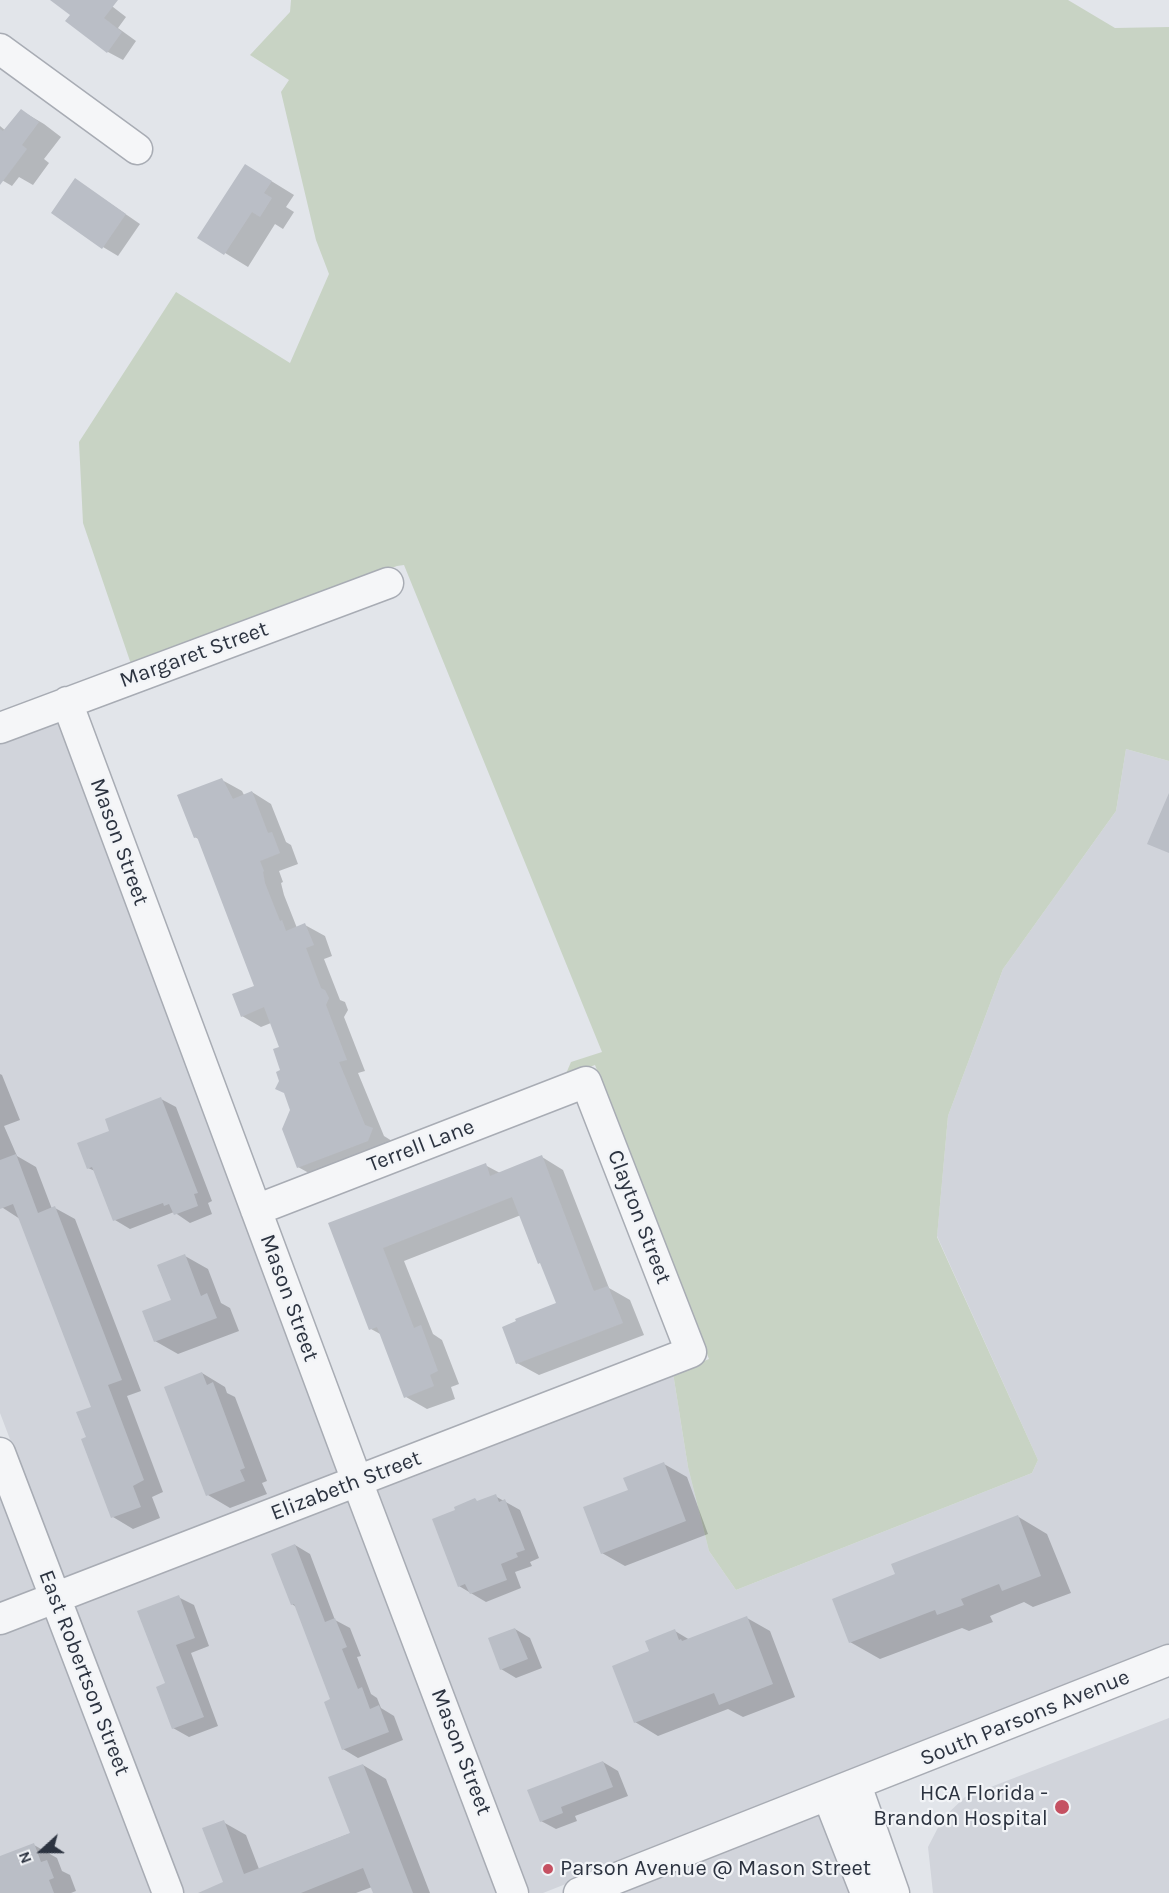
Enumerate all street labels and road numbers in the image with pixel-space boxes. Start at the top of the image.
street label: Margaret Street [116,616,272,694]
street label: Mason Street [84,775,154,909]
street label: Terrell Lane [364,1114,478,1178]
street label: Clayton Street [601,1146,677,1288]
street label: Mason Street [254,1231,324,1365]
street label: Elizabeth Street [267,1445,425,1527]
street label: East Robertson Street [33,1566,135,1780]
street label: South Parsons Avenue [916,1664,1134,1772]
street label: Mason Street [425,1685,497,1819]

